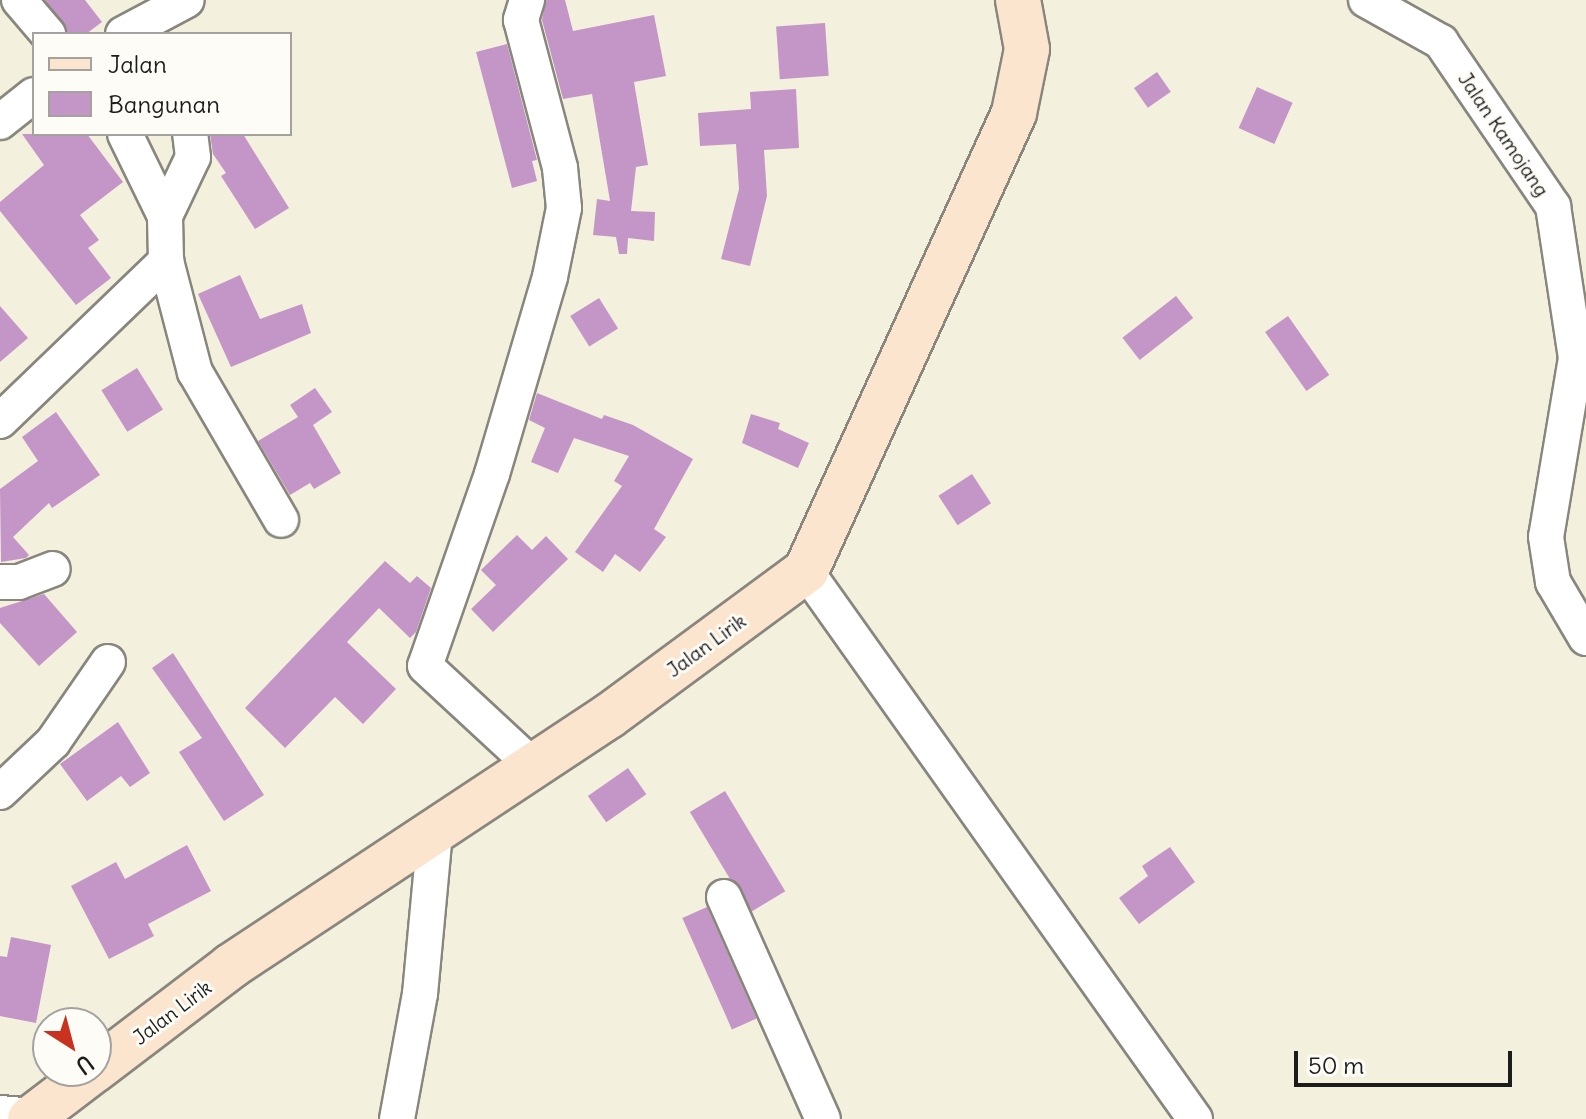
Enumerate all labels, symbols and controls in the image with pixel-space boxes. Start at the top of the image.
legend [32,32,292,136]
text: Jalan [108,49,167,79]
street label: Jalan Kamojang [1454,67,1554,201]
text: Bangunan [108,89,220,119]
street label: Jalan Lirik [662,608,750,682]
street label: Jalan Lirik [128,975,216,1049]
north arrow [32,1007,112,1087]
scale bar [1298,1035,1516,1085]
text: U [71,1049,99,1081]
text: 50 m [1308,1050,1364,1080]

